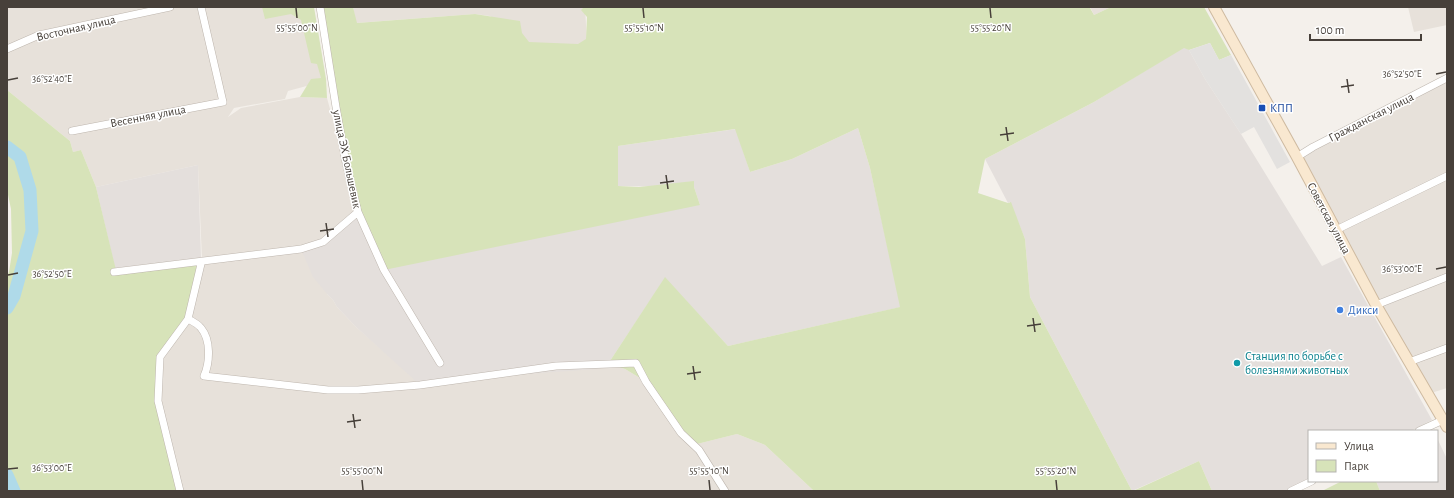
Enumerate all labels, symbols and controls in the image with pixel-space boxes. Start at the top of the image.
street label: Восточная улица [35,13,117,44]
scale bar [1310,16,1421,42]
text: 55°55'00"N [276,23,318,33]
text: 55°55'10"N [624,23,664,33]
text: 55°55'20"N [971,23,1011,33]
text: 100 m [1316,24,1344,36]
text: 36°52'50"E [1382,69,1422,79]
text: 36°52'40"E [32,74,72,84]
street label: Гражданская улица [1326,90,1417,145]
place label: КПП [1270,102,1293,114]
street label: Весенняя улица [109,103,188,130]
marker: КПП [1257,103,1267,113]
street label: улица ЭХ Большевик [329,108,363,210]
street label: Советская улица [1304,180,1353,257]
text: 36°53'00"E [1382,264,1422,274]
text: 36°52'50"E [32,269,72,279]
place label: Дикси [1348,304,1378,316]
marker: Дикси [1335,305,1345,315]
place label: Станция по борьбе с болезнями животных [1245,350,1349,376]
marker: Станция по борьбе с болезнями животных [1232,358,1242,368]
legend [1308,430,1438,482]
text: Улица [1344,440,1374,452]
text: Парк [1344,460,1369,472]
text: 36°53'00"E [32,463,72,473]
text: 55°55'00"N [341,466,383,476]
text: 55°55'10"N [689,466,729,476]
text: 55°55'20"N [1036,466,1076,476]

